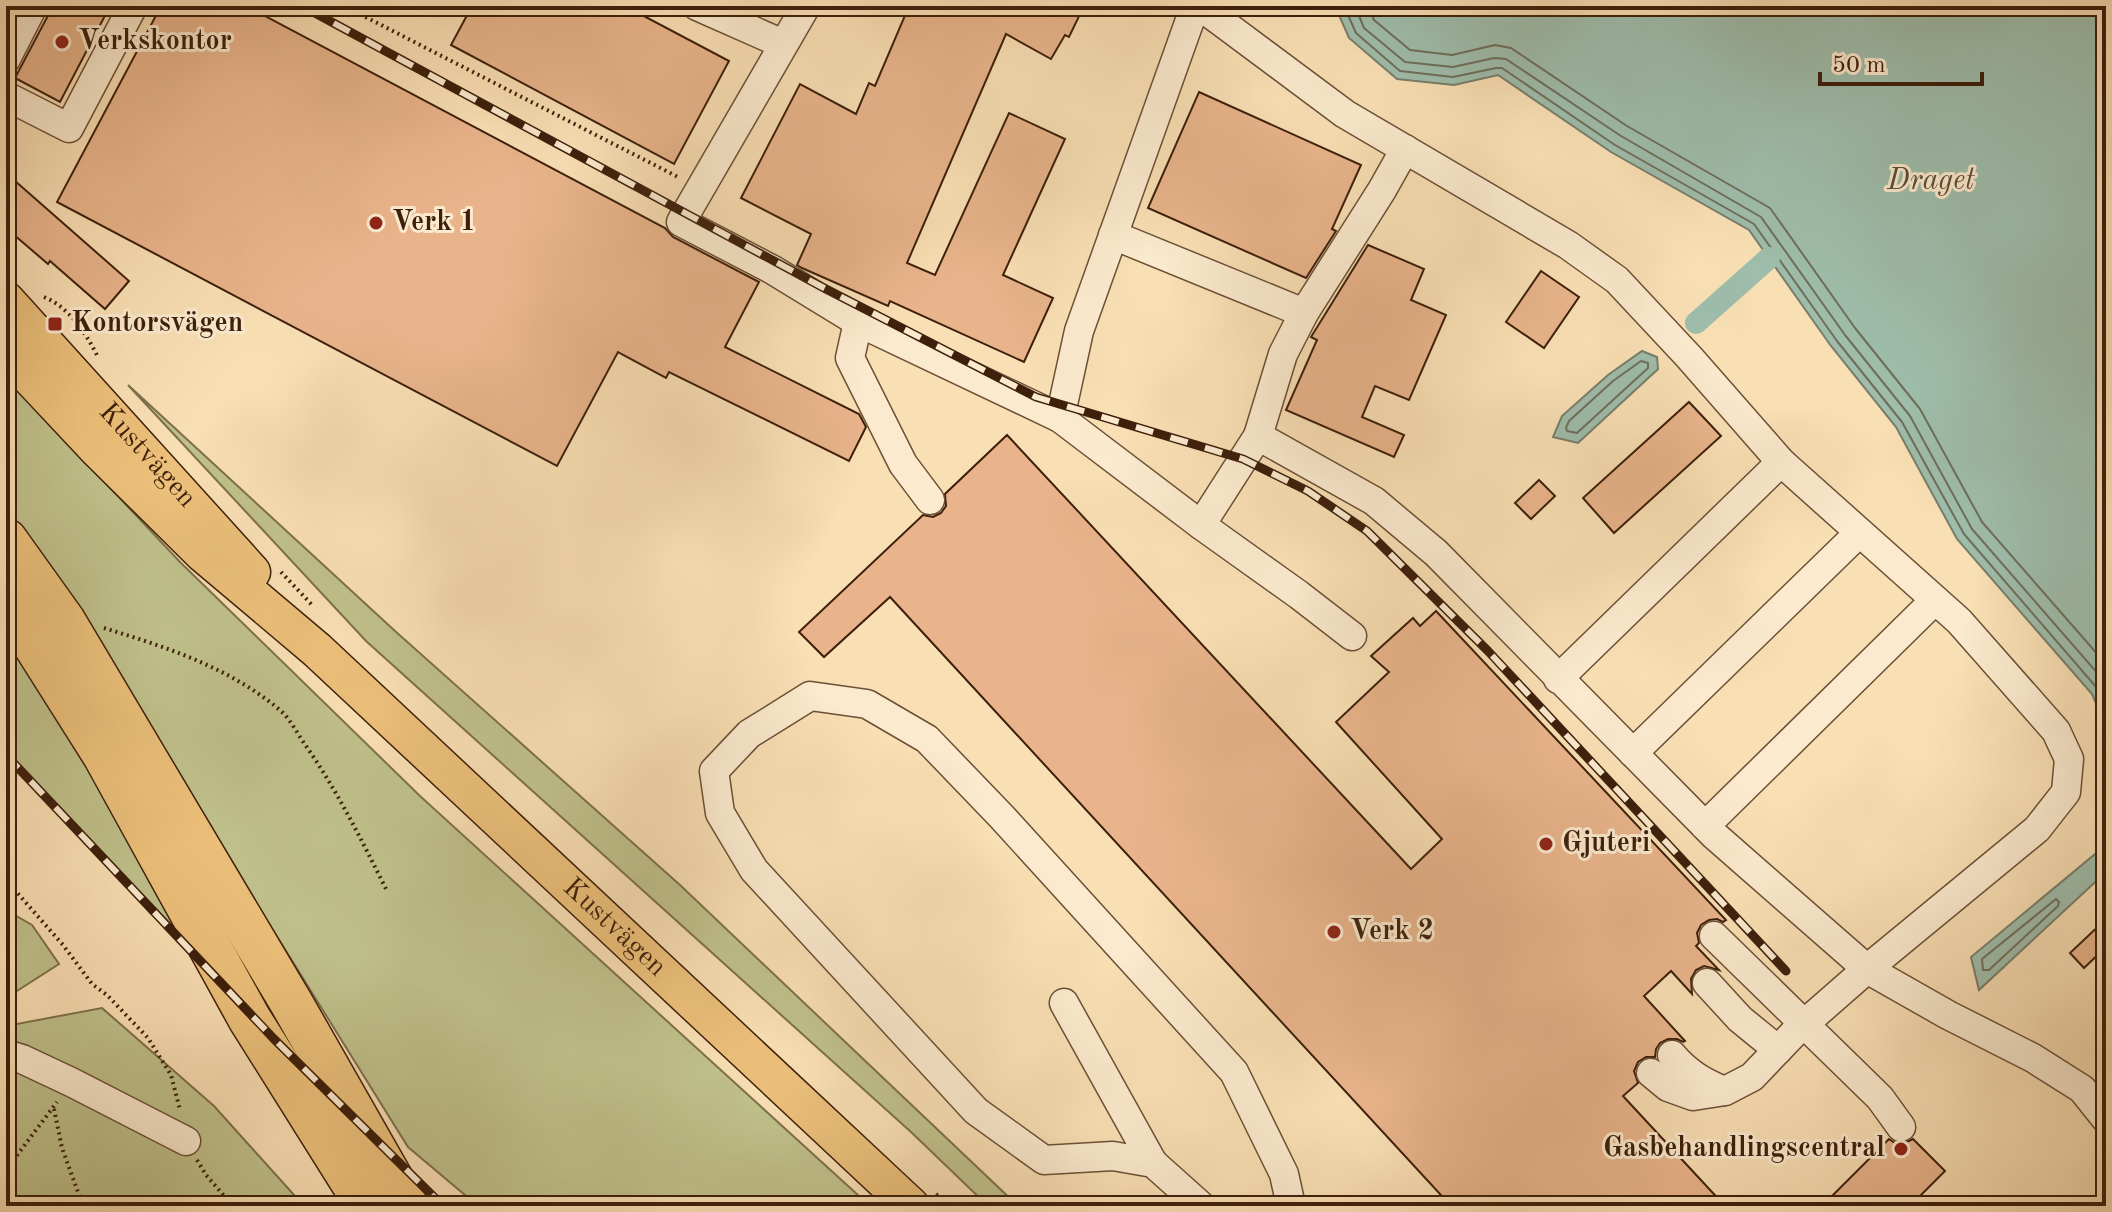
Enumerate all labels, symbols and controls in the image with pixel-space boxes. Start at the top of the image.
place label: Verkskontor [78,28,232,56]
marker: Verkskontor [53,33,71,51]
scale bar [1820,36,1982,86]
text: 50 m [1832,54,1886,78]
water label: Draget [1886,166,1975,196]
place label: Verk 1 [392,209,476,237]
marker: Verk 1 [367,214,385,232]
place label: Kontorsvägen [71,310,243,338]
marker: Kontorsvägen [46,315,64,333]
street label: Kustvägen [93,398,201,513]
place label: Gjuteri [1562,830,1650,858]
marker: Gjuteri [1537,835,1555,853]
street label: Kustvägen [557,873,671,983]
place label: Verk 2 [1350,918,1434,946]
marker: Verk 2 [1325,923,1343,941]
place label: Gasbehandlingscentral [1603,1135,1885,1163]
marker: Gasbehandlingscentral [1892,1140,1910,1158]

